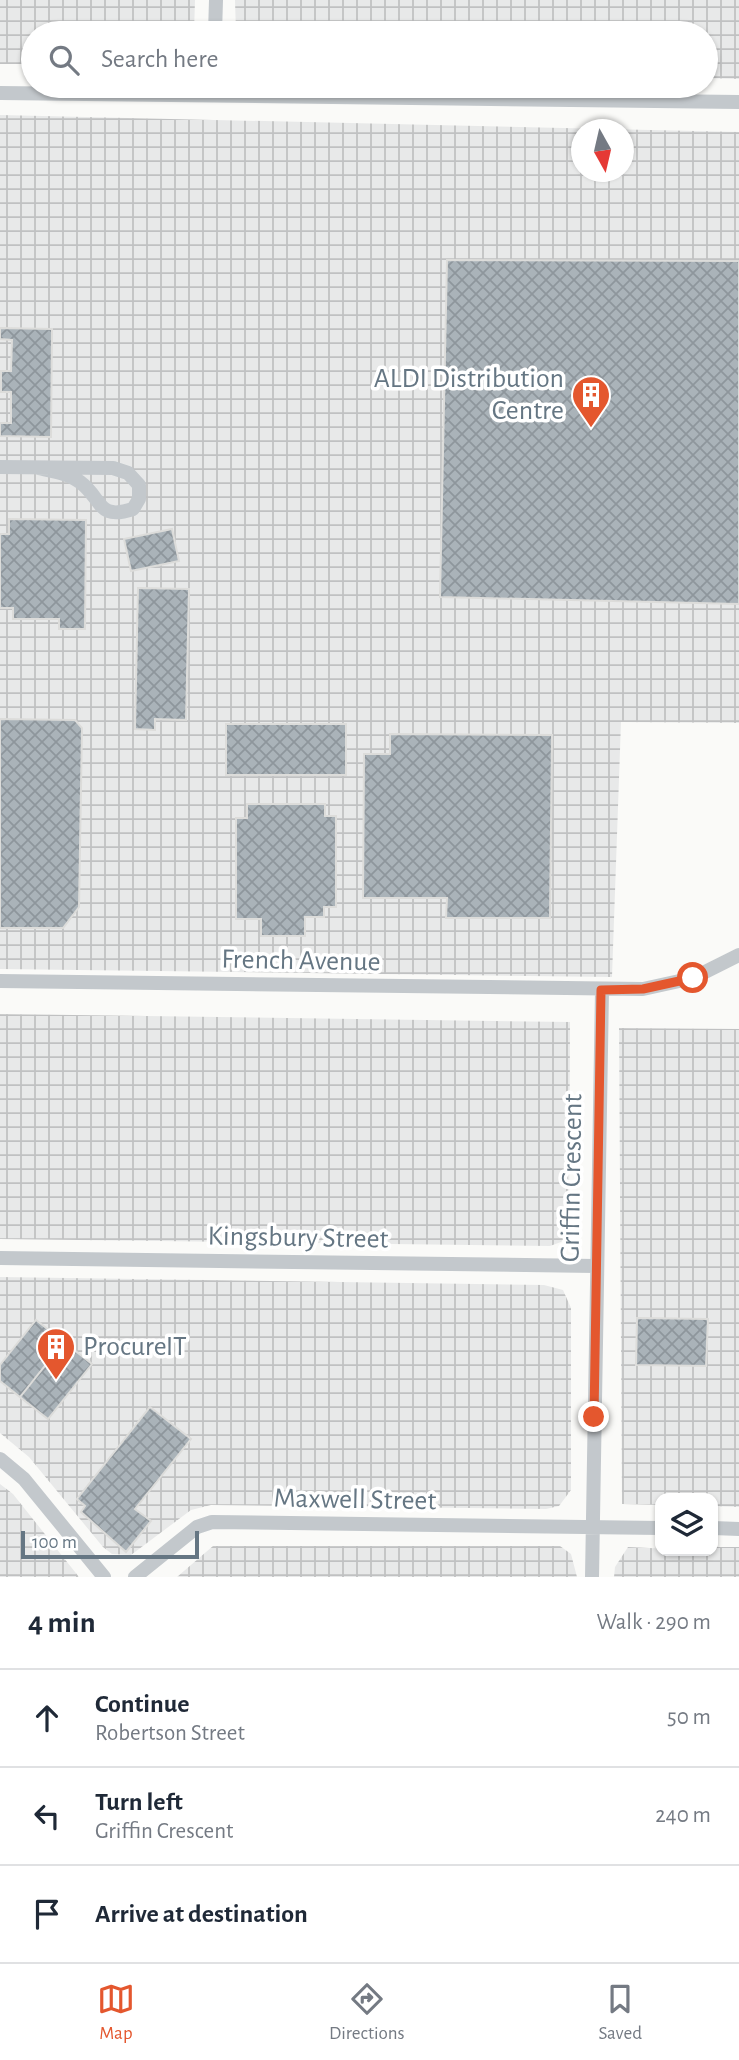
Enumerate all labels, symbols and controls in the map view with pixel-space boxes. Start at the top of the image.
search box [21,21,718,98]
icon: search [45,41,83,79]
text: Search here [101,46,219,72]
north arrow [571,119,634,182]
place label: ALDI Distribution Centre [374,365,564,425]
building icon: ALDI Distribution Centre [570,374,612,429]
street label: French Avenue [221,946,381,976]
route start [677,962,708,993]
street label: Griffin Crescent [557,1093,587,1262]
street label: Kingsbury Street [207,1222,389,1254]
building icon: ProcureIT [35,1326,77,1381]
place label: ProcureIT [83,1333,187,1361]
route end [578,1401,609,1432]
street label: Maxwell Street [273,1485,437,1515]
map controls [655,1493,718,1556]
button: layers [655,1493,718,1556]
scale bar [21,1528,200,1560]
text: 100 m [32,1533,77,1552]
text: 4 min [28,1608,96,1638]
text: Walk · 290 m [596,1611,711,1634]
text: Continue [95,1691,190,1717]
icon: ahead [28,1699,66,1737]
text: 50 m [667,1706,711,1729]
text: Robertson Street [95,1722,245,1745]
text: Turn left [95,1789,183,1815]
icon: left [28,1797,66,1835]
text: 240 m [655,1804,711,1827]
text: Griffin Crescent [95,1820,233,1843]
icon: arrive [28,1895,66,1933]
text: Arrive at destination [95,1901,308,1927]
tab: Map [97,1980,135,2045]
tab: Directions [329,1980,405,2045]
tab: Saved [599,1980,642,2045]

